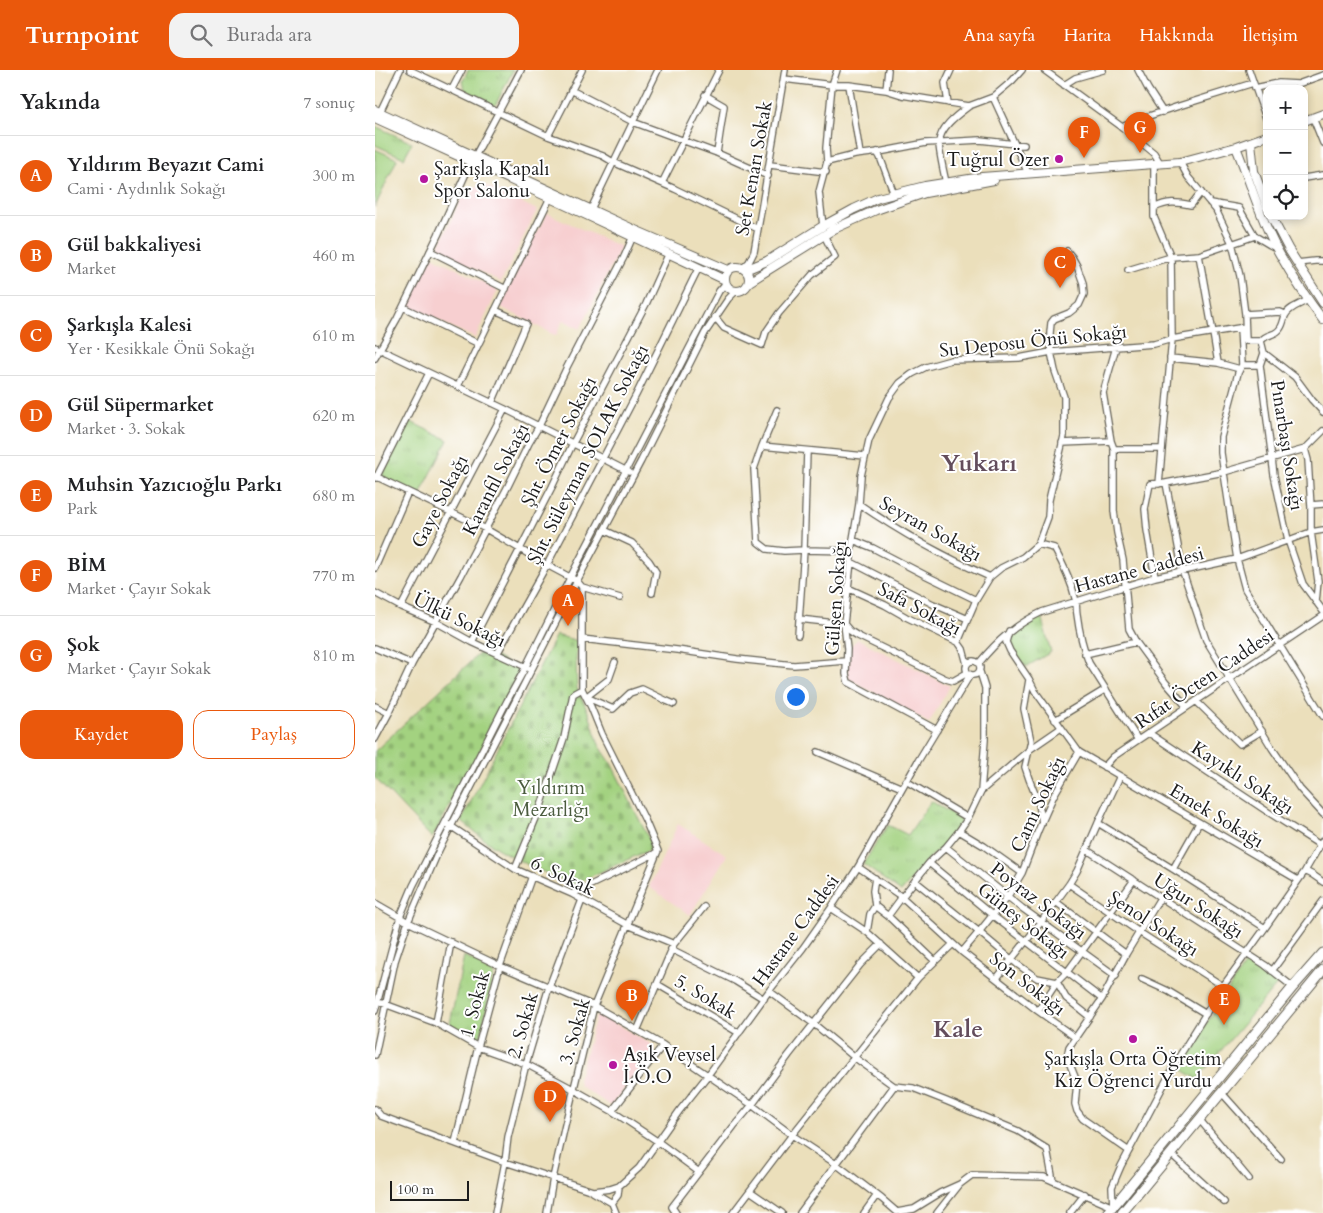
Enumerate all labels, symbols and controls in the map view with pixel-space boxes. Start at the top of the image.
search box [169,13,519,58]
text: Turnpoint [25,19,139,52]
icon: search [187,21,215,49]
text: Burada ara [227,22,312,48]
text: Ana sayfa [963,23,1035,48]
text: Harita [1063,23,1111,48]
text: Hakkında [1139,23,1214,48]
text: İletişim [1242,23,1298,48]
map controls [1263,85,1308,220]
button: + [1263,85,1308,130]
text: Yakında [20,88,100,117]
text: 7 sonuç [303,92,355,114]
street label: Set Kenarı Sokak [729,98,779,238]
pin: G [1124,112,1156,153]
pin: F [1068,117,1100,158]
button: − [1263,130,1308,175]
place label: Tuğrul Özer [946,147,1049,173]
text: Yıldırım Beyazıt Cami [67,152,264,178]
marker: Tuğrul Özer [1053,153,1065,165]
place label: Şarkışla Kapalı Spor Salonu [434,156,550,204]
text: A [30,165,42,187]
text: 300 m [313,165,355,187]
marker: Şarkışla Kapalı Spor Salonu [418,173,430,185]
button: locate [1263,175,1308,220]
text: Cami · Aydınlık Sokağı [67,178,226,200]
text: Gül bakkaliyesi [67,232,202,258]
text: B [30,245,42,267]
text: 460 m [313,245,355,267]
pin: C [1044,247,1076,288]
text: Market [67,258,116,280]
text: Şarkışla Kalesi [67,312,192,338]
street label: Su Deposu Önü Sokağı [938,318,1128,364]
text: C [30,325,42,347]
text: 610 m [313,325,355,347]
text: Yer · Kesikkale Önü Sokağı [67,338,255,360]
street label: Şht. Süleyman SOLAK Sokağı [521,340,655,569]
street label: Şht. Ömer Sokağı [515,372,603,511]
street label: Pınarbaşı Sokağı [1264,378,1310,512]
text: Gül Süpermarket [67,392,214,418]
text: D [29,405,43,427]
text: 620 m [313,405,355,427]
text: Market · 3. Sokak [67,418,186,440]
street label: Karanfil Sokağı [456,419,535,540]
district label: Yukarı [941,447,1017,480]
street label: Gaye Sokağı [405,450,474,552]
text: Muhsin Yazıcıoğlu Parkı [67,472,282,498]
text: E [31,485,41,507]
text: 680 m [313,485,355,507]
street label: Seyran Sokağı [875,490,986,568]
text: Park [67,498,98,520]
street label: Gülşen Sokağı [819,540,853,657]
street label: Hastane Caddesi [1072,540,1207,600]
text: BİM [67,552,107,578]
text: F [31,565,41,587]
text: 770 m [313,565,355,587]
street label: Safa Sokağı [873,576,966,642]
text: Market · Çayır Sokak [67,578,211,600]
pin: A [552,585,584,626]
street label: Ülkü Sokağı [409,586,510,654]
street label: Rıfat Öcten Caddesi [1130,623,1279,735]
text: Şok [67,632,100,658]
text: G [29,645,43,667]
text: 810 m [313,645,355,667]
text: Market · Çayır Sokak [67,658,211,680]
your location [783,684,809,710]
button: Kaydet [20,710,183,759]
button: Paylaş [193,710,355,759]
street label: Kayıklı Sokağı [1186,735,1299,821]
street label: Cami Sokağı [1004,752,1072,857]
park label: Yıldırım Mezarlığı [513,775,589,823]
street label: Emek Sokağı [1164,777,1269,854]
street label: 6. Sokak [526,850,600,902]
street label: Poyraz Sokağı [985,856,1092,946]
street label: Uğur Sokağı [1148,867,1249,945]
street label: Hastane Caddesi [746,869,845,992]
street label: Güneş Sokağı [972,877,1075,965]
street label: Şenol Sokağı [1103,885,1204,963]
street label: Son Sokağı [984,946,1071,1022]
street label: 1. Sokak [454,967,497,1040]
street label: 5. Sokak [670,968,742,1026]
pin: B [616,980,648,1021]
pin: E [1208,984,1240,1025]
street label: 2. Sokak [501,988,545,1062]
street label: 3. Sokak [553,994,597,1068]
district label: Kale [933,1013,983,1046]
marker: Şarkışla Orta Öğretim Kız Öğrenci Yurdu [1127,1033,1139,1045]
place label: Aşık Veysel İ.Ö.O [623,1042,716,1090]
place label: Şarkışla Orta Öğretim Kız Öğrenci Yurdu [1044,1046,1223,1094]
marker: Aşık Veysel İ.Ö.O [607,1059,619,1071]
pin: D [534,1081,566,1122]
scale bar [390,1178,469,1201]
text: 100 m [397,1180,434,1199]

